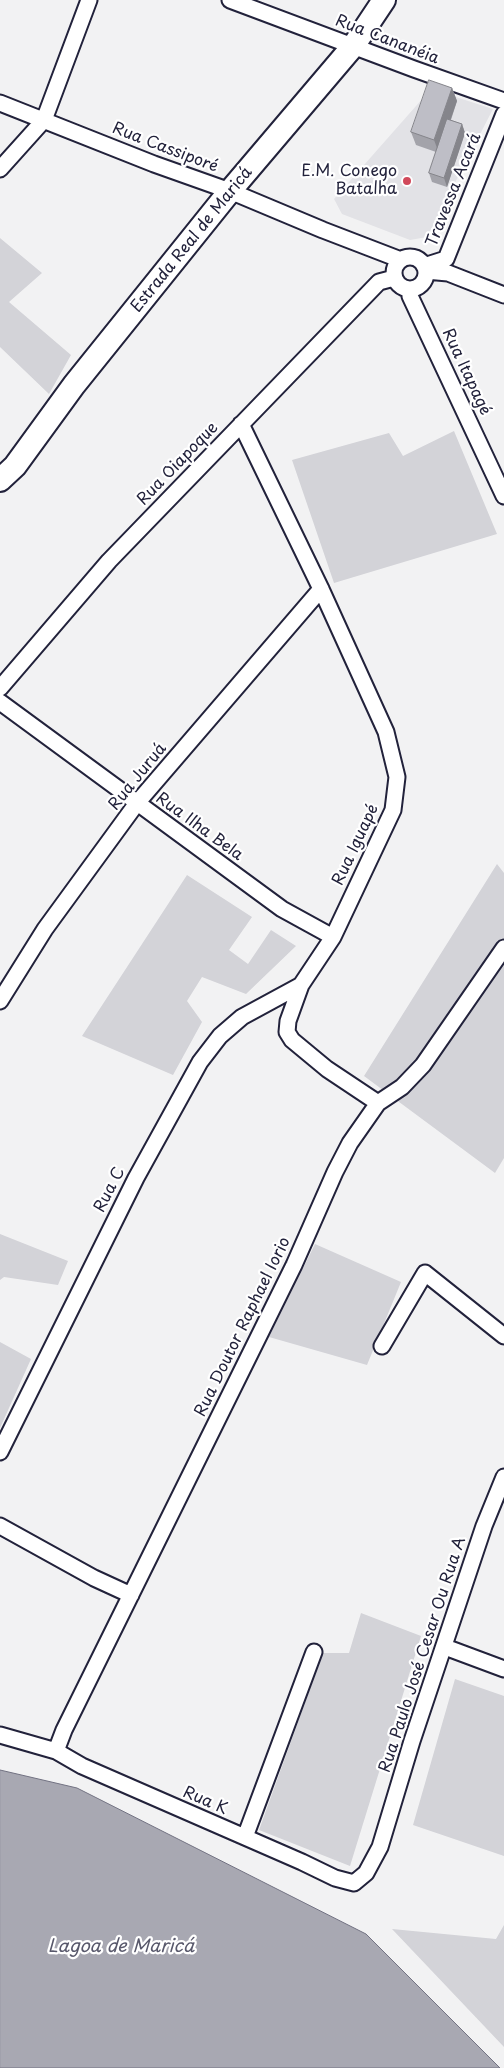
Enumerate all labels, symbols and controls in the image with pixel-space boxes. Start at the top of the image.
street label: Rua Cananéia [332,11,442,69]
street label: Rua Cassiporé [109,119,221,177]
street label: Travessa Acará [422,130,486,250]
place label: E.M. Conego Batalha [301,162,397,200]
street label: Estrada Real de Maricá [127,163,257,317]
marker: E.M. Conego Batalha [401,175,413,187]
street label: Rua Itapagé [438,326,494,418]
street label: Rua Oiapoque [134,418,222,510]
street label: Rua Juruá [105,740,171,814]
street label: Rua Ilha Bela [152,789,246,865]
street label: Rua Iguapé [329,801,383,889]
street label: Rua C [90,1164,130,1216]
street label: Rua Doutor Raphael Iorio [191,1234,295,1420]
street label: Rua Paulo José Cesar Ou Rua A [376,1535,470,1775]
street label: Rua K [180,1783,230,1819]
water label: Lagoa de Maricá [48,1936,194,1958]

